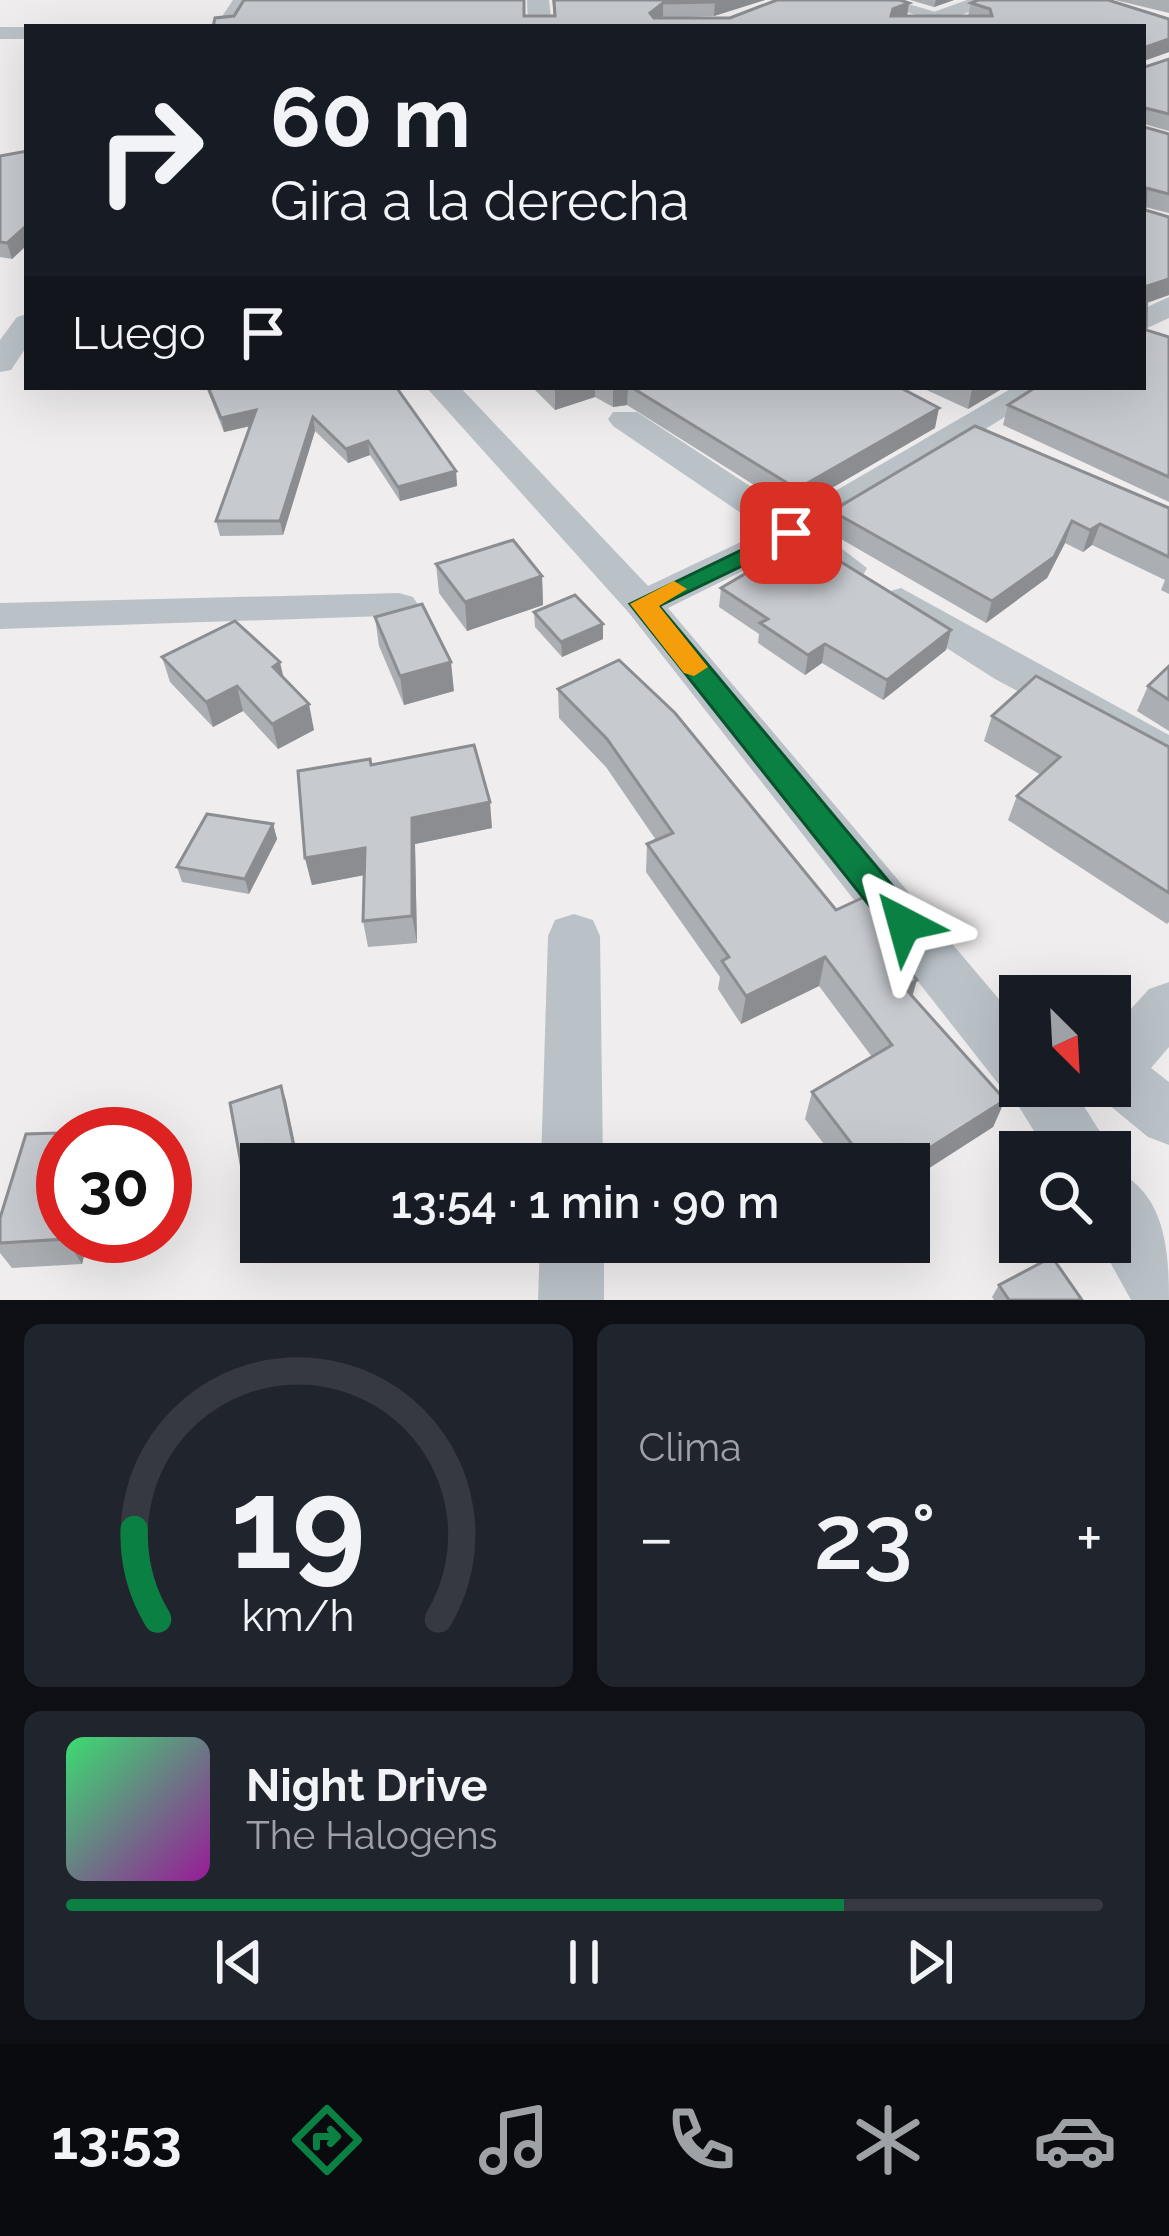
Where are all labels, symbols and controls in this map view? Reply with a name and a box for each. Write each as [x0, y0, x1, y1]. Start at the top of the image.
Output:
text: 60 m [270, 68, 471, 167]
icon: right [72, 72, 228, 228]
text: Gira a la derecha [270, 169, 689, 233]
icon: arrive [230, 300, 296, 366]
text: Luego [72, 307, 206, 360]
pin [740, 482, 842, 584]
icon: arrive [758, 500, 824, 566]
position arrow [841, 861, 967, 987]
north arrow [999, 975, 1131, 1107]
map controls [999, 975, 1131, 1263]
speed limit sign: 30 [36, 1107, 192, 1263]
button: search [999, 1131, 1131, 1263]
text: 13:54 · 1 min · 90 m [391, 1176, 779, 1229]
text: Clima [639, 1424, 741, 1470]
text: 19 [231, 1451, 366, 1597]
text: 23° [814, 1484, 936, 1590]
text: − [639, 1499, 674, 1576]
text: + [1076, 1499, 1103, 1576]
text: km/h [242, 1590, 355, 1640]
text: Night Drive [246, 1759, 487, 1812]
text: The Halogens [246, 1812, 498, 1858]
icon: previous [206, 1929, 272, 1995]
icon: pause [551, 1929, 617, 1995]
icon: next [897, 1929, 963, 1995]
icon: directions [285, 2098, 369, 2182]
icon: music [472, 2098, 556, 2182]
icon: phone [659, 2098, 743, 2182]
icon: climate [846, 2098, 930, 2182]
icon: car [1033, 2098, 1117, 2182]
text: 13:53 [52, 2108, 182, 2172]

